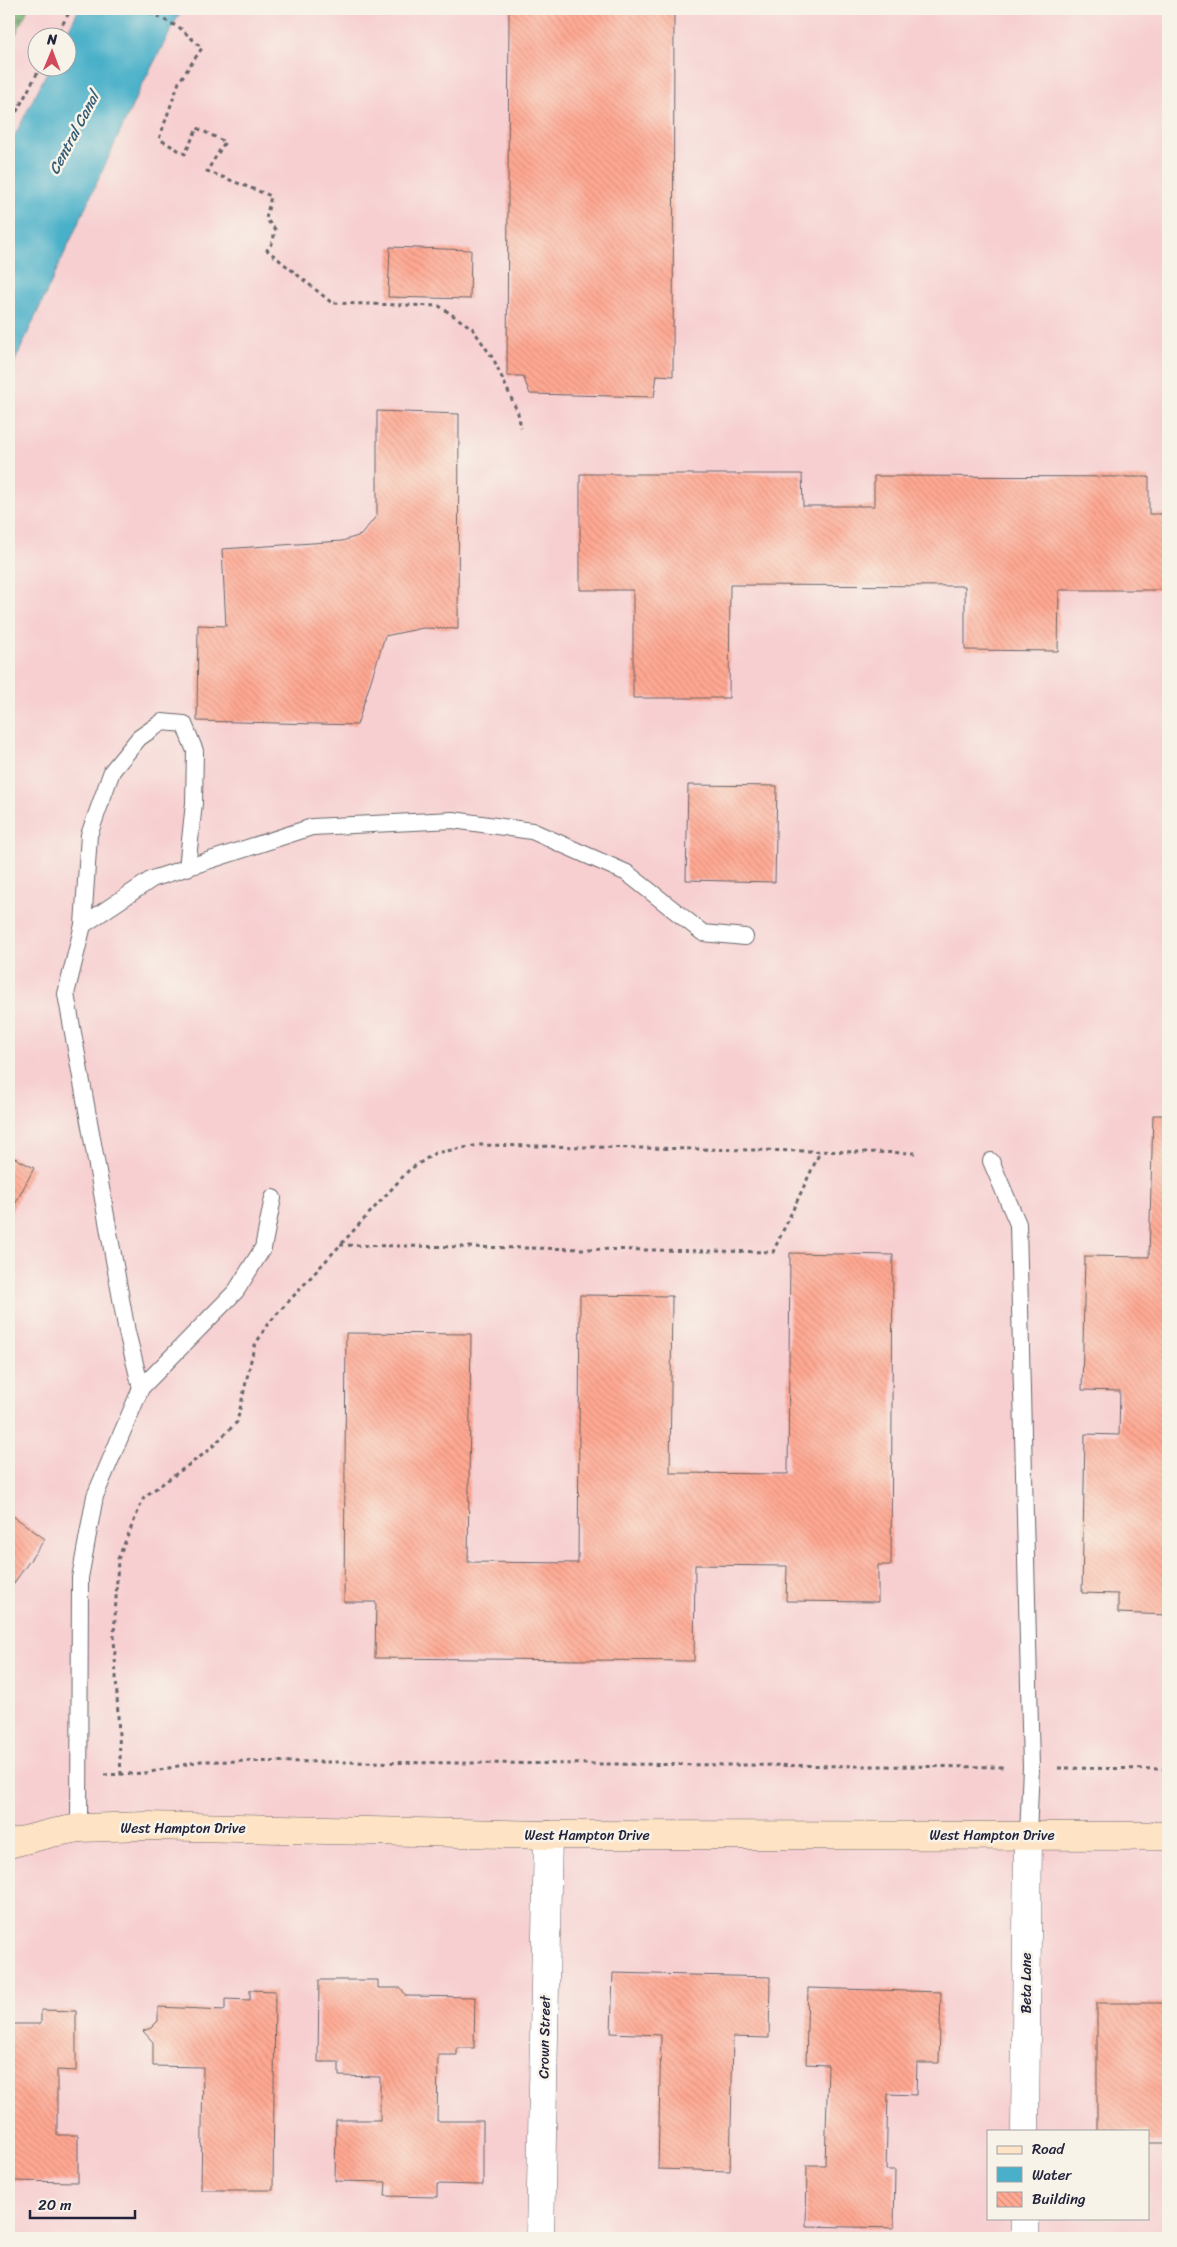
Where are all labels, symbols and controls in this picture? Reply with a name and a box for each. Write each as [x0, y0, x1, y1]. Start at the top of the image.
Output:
text: N [46, 27, 58, 52]
north arrow [28, 28, 78, 78]
water label: Central Canal [41, 84, 108, 179]
street label: West Hampton Drive [120, 1816, 246, 1841]
street label: West Hampton Drive [524, 1823, 650, 1848]
street label: West Hampton Drive [929, 1823, 1055, 1848]
street label: Beta Lane [1014, 1952, 1039, 2014]
street label: Crown Street [531, 1994, 558, 2079]
legend [987, 2130, 1150, 2220]
text: Road [1032, 2136, 1065, 2162]
text: Water [1032, 2162, 1072, 2188]
text: Building [1032, 2186, 1086, 2212]
scale bar [30, 2187, 135, 2219]
text: 20 m [38, 2192, 72, 2218]

